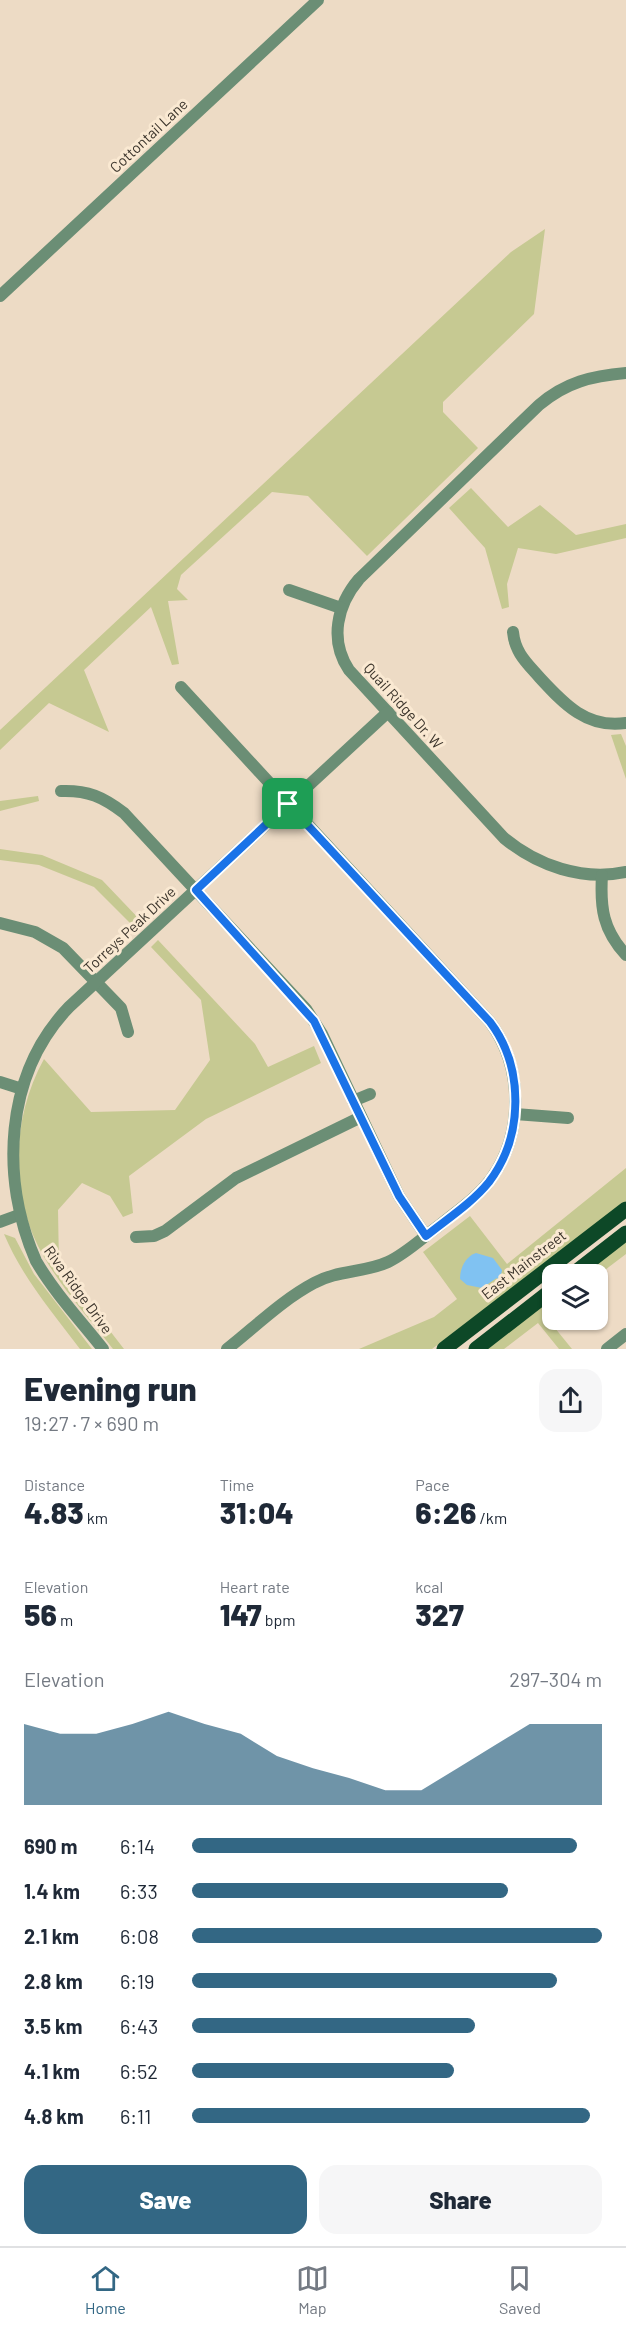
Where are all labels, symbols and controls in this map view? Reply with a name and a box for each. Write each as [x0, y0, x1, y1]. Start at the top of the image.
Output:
street label: Cottontail Lane [106, 95, 191, 176]
street label: Quail Ridge Dr. W [360, 659, 447, 752]
pin [262, 778, 313, 829]
icon: arrive [271, 787, 304, 820]
street label: Torreys Peak Drive [80, 882, 179, 976]
street label: East Mainstreet [478, 1226, 569, 1303]
street label: Riva Ridge Drive [41, 1242, 117, 1337]
map controls [542, 1264, 608, 1330]
button: layers [542, 1264, 608, 1330]
text: Evening run [24, 1368, 197, 1408]
button: share [539, 1369, 602, 1432]
text: 19:27 · 7 × 690 m [24, 1411, 159, 1435]
text: Distance [24, 1475, 85, 1494]
text: Time [220, 1475, 254, 1494]
text: Pace [415, 1475, 450, 1494]
text: 4.83 [24, 1494, 84, 1530]
text: 31:04 [220, 1494, 294, 1530]
text: 6:26 [415, 1494, 476, 1530]
text: km [84, 1508, 108, 1527]
text: /km [476, 1508, 507, 1527]
text: Elevation [24, 1577, 88, 1596]
text: Heart rate [220, 1577, 290, 1596]
text: kcal [415, 1577, 443, 1596]
text: 56 [24, 1596, 57, 1632]
text: 147 [220, 1596, 262, 1632]
text: 327 [415, 1596, 464, 1632]
text: m [57, 1610, 73, 1629]
text: bpm [262, 1610, 296, 1629]
text: Elevation [24, 1667, 105, 1691]
text: 297–304 m [509, 1667, 602, 1691]
text: 690 m [24, 1834, 77, 1858]
text: 6:14 [120, 1834, 155, 1858]
text: 1.4 km [24, 1879, 80, 1903]
text: 6:33 [120, 1879, 158, 1903]
text: 2.1 km [24, 1924, 79, 1948]
text: 6:08 [120, 1924, 159, 1948]
text: 2.8 km [24, 1969, 83, 1993]
text: 6:19 [120, 1969, 155, 1993]
text: 3.5 km [24, 2014, 82, 2038]
text: 6:43 [120, 2014, 158, 2038]
text: 4.1 km [24, 2059, 80, 2083]
text: 6:52 [120, 2059, 158, 2083]
text: 4.8 km [24, 2104, 84, 2128]
text: 6:11 [120, 2104, 151, 2128]
button: Save [24, 2165, 307, 2234]
button: Share [319, 2165, 602, 2234]
tab: Home [85, 2262, 126, 2317]
tab: Map [296, 2262, 329, 2317]
tab: Saved [499, 2262, 541, 2317]

